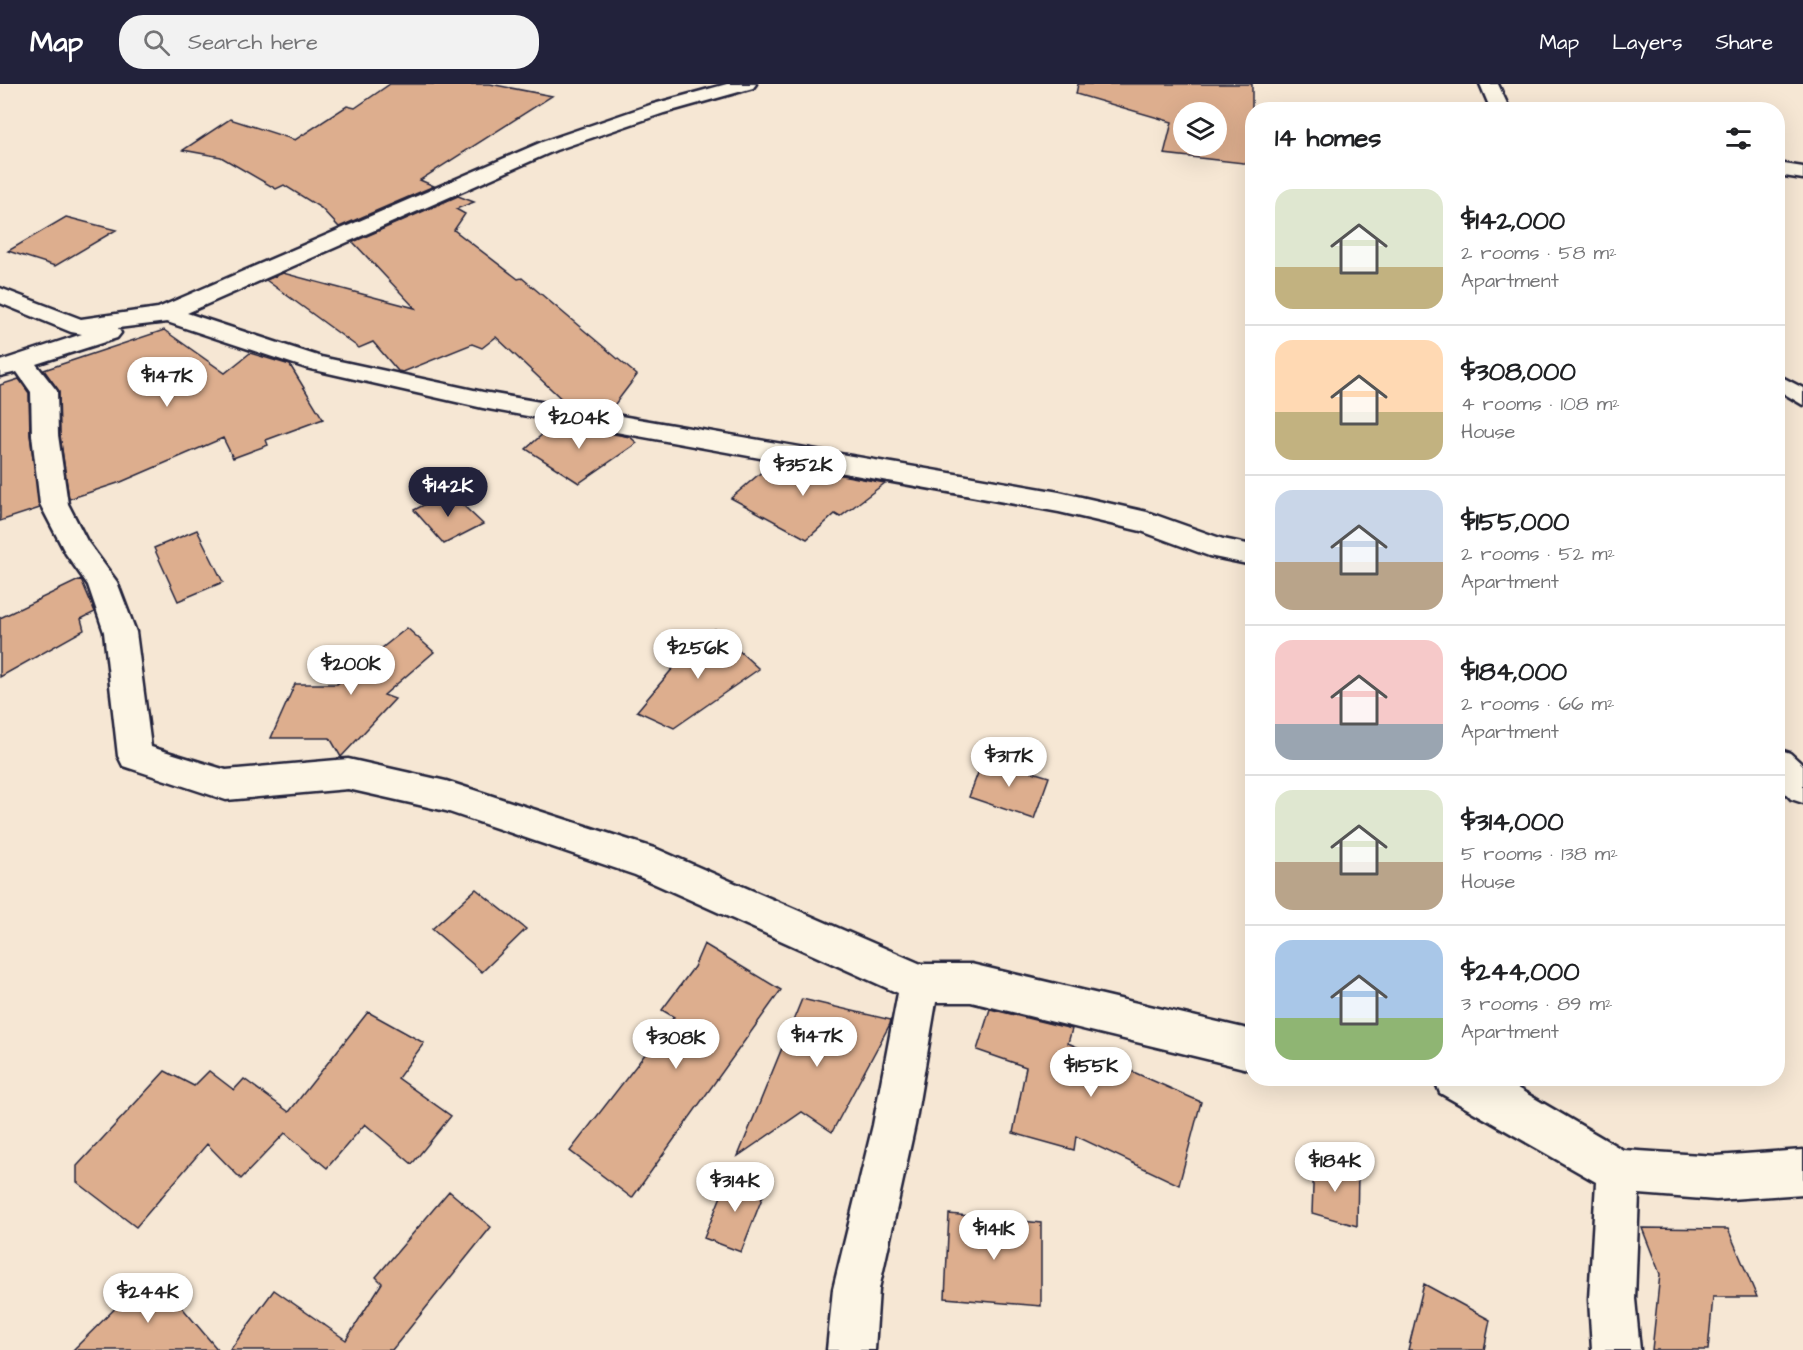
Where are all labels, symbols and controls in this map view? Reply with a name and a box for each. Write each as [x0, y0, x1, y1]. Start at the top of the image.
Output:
search box [119, 15, 539, 69]
text: Map [30, 23, 83, 62]
icon: search [140, 26, 173, 59]
text: Search here [188, 27, 318, 58]
text: Map [1539, 28, 1579, 57]
text: Layers [1612, 28, 1682, 57]
text: Share [1715, 28, 1773, 57]
map controls [1173, 102, 1227, 156]
button: layers [1173, 102, 1227, 156]
text: 14 homes [1275, 120, 1381, 156]
icon: filters [1722, 122, 1755, 155]
text: $142,000 [1461, 203, 1565, 239]
icon: home [1323, 213, 1395, 285]
text: 2 rooms · 58 m² [1461, 239, 1617, 267]
text: Apartment [1461, 267, 1559, 295]
text: $308,000 [1461, 354, 1576, 390]
pin: $147K [125, 357, 209, 408]
text: $147K [141, 362, 193, 390]
icon: home [1323, 364, 1395, 436]
text: 4 rooms · 108 m² [1461, 390, 1620, 418]
pin: $204K [537, 399, 621, 450]
text: $204K [549, 404, 609, 432]
text: House [1461, 418, 1515, 446]
pin: $352K [761, 446, 845, 497]
text: $352K [773, 451, 833, 479]
pin: $142K [406, 467, 490, 518]
text: $142K [423, 472, 473, 500]
text: $155,000 [1461, 504, 1569, 540]
icon: home [1323, 514, 1395, 586]
text: 2 rooms · 52 m² [1461, 540, 1615, 568]
text: Apartment [1461, 568, 1559, 596]
pin: $256K [656, 629, 740, 680]
text: $256K [667, 634, 729, 662]
pin: $200K [309, 645, 393, 696]
text: $200K [321, 650, 381, 678]
text: $184,000 [1461, 654, 1567, 690]
icon: home [1323, 664, 1395, 736]
text: 2 rooms · 66 m² [1461, 690, 1615, 718]
text: Apartment [1461, 718, 1559, 746]
pin: $317K [967, 737, 1051, 788]
text: $317K [985, 742, 1033, 770]
text: $314,000 [1461, 804, 1564, 840]
icon: home [1323, 814, 1395, 886]
text: 5 rooms · 138 m² [1461, 840, 1618, 868]
text: House [1461, 868, 1515, 896]
text: $244,000 [1461, 954, 1580, 990]
icon: home [1323, 964, 1395, 1036]
text: 3 rooms · 89 m² [1461, 990, 1613, 1018]
pin: $147K [775, 1017, 859, 1068]
text: Apartment [1461, 1018, 1559, 1046]
pin: $308K [634, 1019, 718, 1070]
text: $147K [791, 1022, 843, 1050]
text: $308K [646, 1024, 706, 1052]
pin: $155K [1049, 1047, 1133, 1098]
text: $155K [1064, 1052, 1118, 1080]
pin: $184K [1293, 1142, 1377, 1193]
text: $184K [1309, 1147, 1361, 1175]
pin: $314K [693, 1162, 777, 1213]
text: $314K [710, 1167, 760, 1195]
pin: $141K [952, 1210, 1036, 1261]
text: $141K [973, 1215, 1015, 1243]
pin: $244K [106, 1273, 190, 1324]
text: $244K [117, 1278, 179, 1306]

